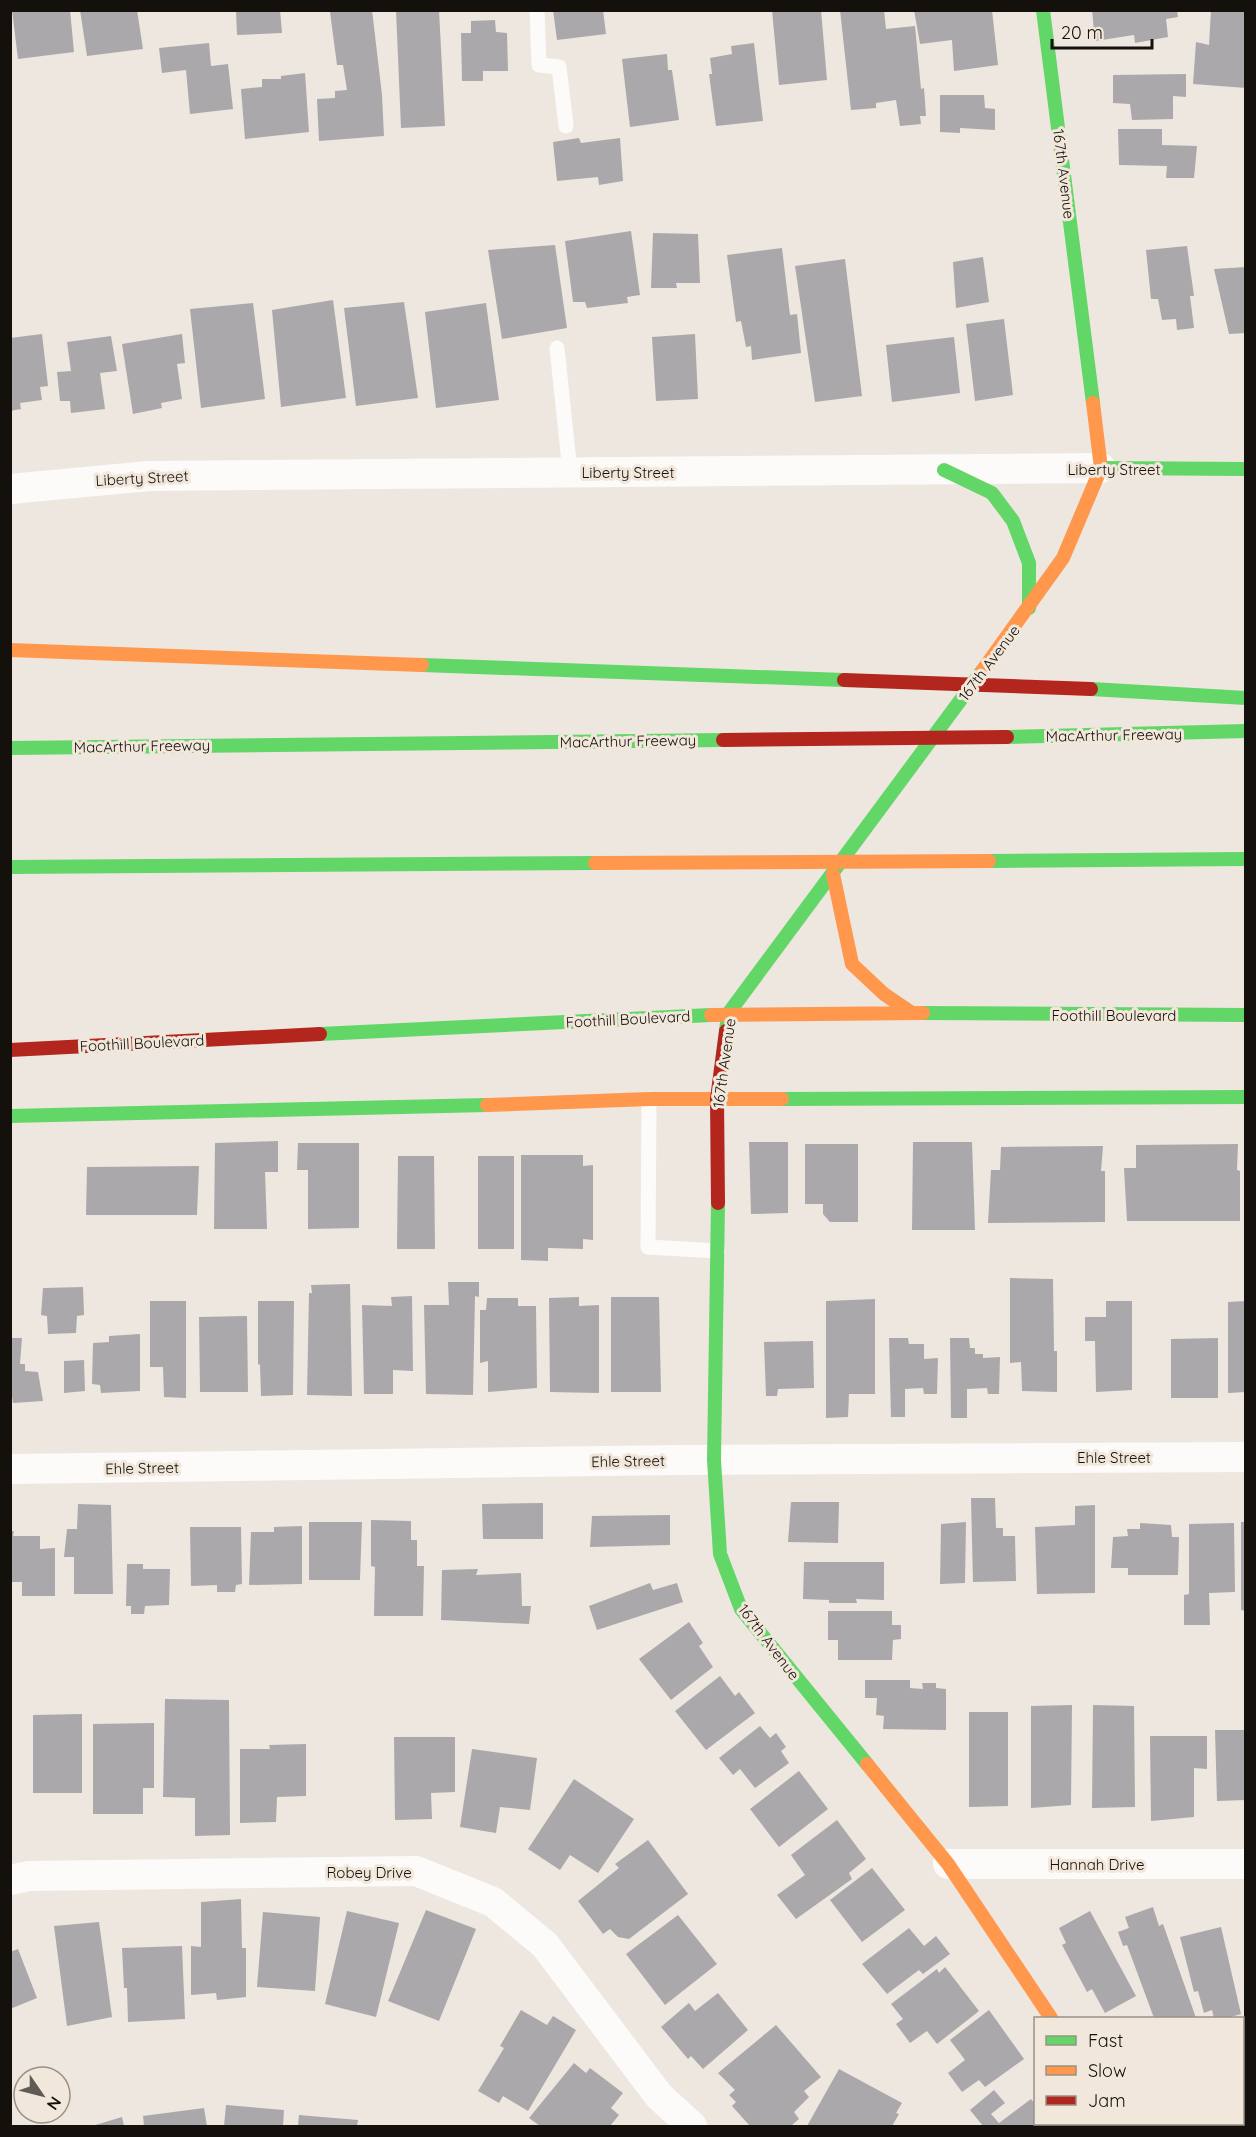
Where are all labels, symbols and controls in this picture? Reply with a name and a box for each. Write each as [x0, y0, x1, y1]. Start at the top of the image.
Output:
scale bar [1052, 12, 1152, 50]
text: 20 m [1061, 21, 1103, 44]
street label: 167th Avenue [1049, 128, 1079, 220]
street label: Liberty Street [1067, 460, 1161, 479]
street label: Liberty Street [581, 463, 675, 482]
street label: Liberty Street [95, 466, 189, 490]
street label: 167th Avenue [954, 621, 1024, 705]
street label: MacArthur Freeway [1046, 724, 1182, 746]
street label: MacArthur Freeway [560, 730, 696, 752]
street label: MacArthur Freeway [74, 735, 210, 757]
street label: Foothill Boulevard [565, 1006, 691, 1032]
street label: Foothill Boulevard [1052, 1006, 1176, 1025]
street label: 167th Avenue [708, 1017, 740, 1109]
street label: Foothill Boulevard [79, 1030, 205, 1056]
street label: Ehle Street [1077, 1448, 1151, 1467]
street label: Ehle Street [591, 1451, 665, 1471]
street label: Ehle Street [105, 1458, 179, 1478]
street label: 167th Avenue [734, 1600, 804, 1684]
street label: Hannah Drive [1049, 1855, 1145, 1874]
street label: Robey Drive [326, 1863, 412, 1882]
legend [1034, 2017, 1244, 2125]
text: Fast [1088, 2029, 1123, 2052]
text: Slow [1088, 2059, 1126, 2082]
north arrow [12, 2065, 72, 2125]
text: Jam [1088, 2089, 1126, 2112]
text: N [43, 2093, 66, 2114]

